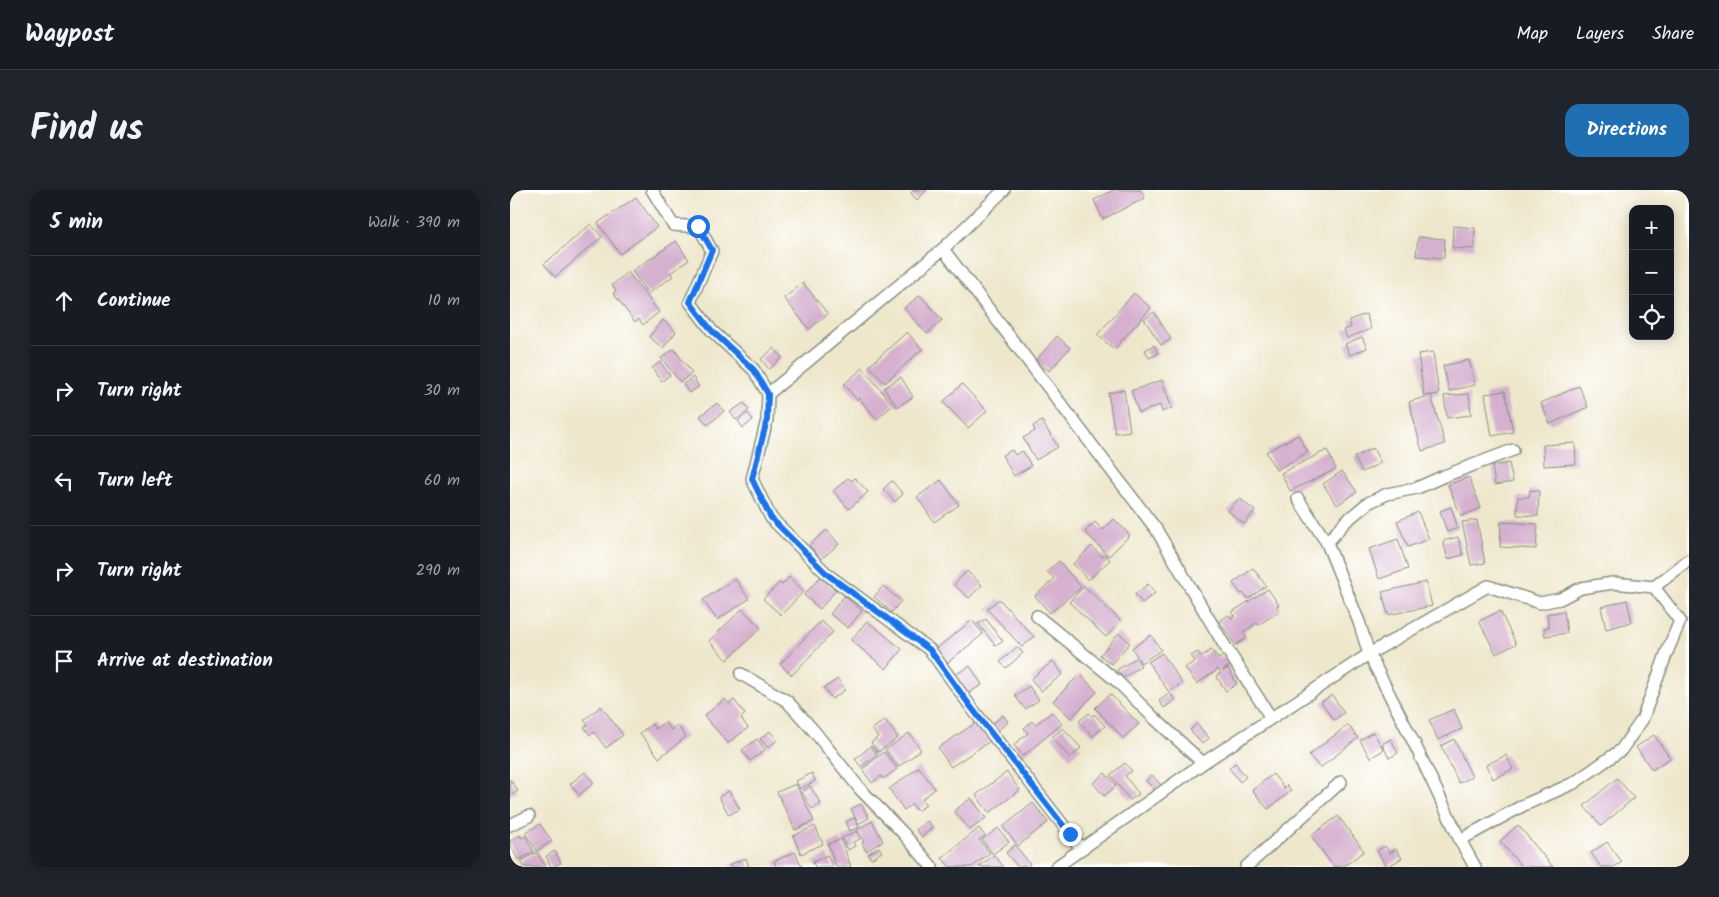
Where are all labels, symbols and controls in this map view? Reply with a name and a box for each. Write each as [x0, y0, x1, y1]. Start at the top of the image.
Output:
text: Waypost [25, 15, 114, 54]
text: Map [1517, 20, 1548, 49]
text: Layers [1576, 20, 1624, 49]
text: Share [1652, 20, 1694, 49]
text: Find us [30, 102, 143, 158]
button: Directions [1565, 104, 1689, 157]
map controls [1629, 205, 1674, 340]
button: + [1629, 205, 1674, 250]
text: 5 min [50, 206, 103, 239]
text: Walk · 390 m [368, 210, 460, 235]
route start [687, 215, 710, 238]
button: − [1629, 250, 1674, 295]
text: Continue [97, 286, 170, 316]
icon: ahead [50, 287, 78, 315]
text: 10 m [428, 288, 460, 313]
button: locate [1629, 295, 1674, 340]
text: Turn right [97, 376, 182, 406]
icon: right [50, 377, 78, 405]
text: 30 m [424, 378, 460, 403]
text: Turn left [97, 466, 172, 496]
icon: left [50, 467, 78, 495]
text: 60 m [424, 468, 460, 493]
text: Turn right [97, 556, 182, 586]
icon: right [50, 557, 78, 585]
text: 290 m [416, 558, 460, 583]
text: Arrive at destination [97, 646, 273, 676]
icon: arrive [50, 647, 78, 675]
route end [1059, 823, 1082, 846]

